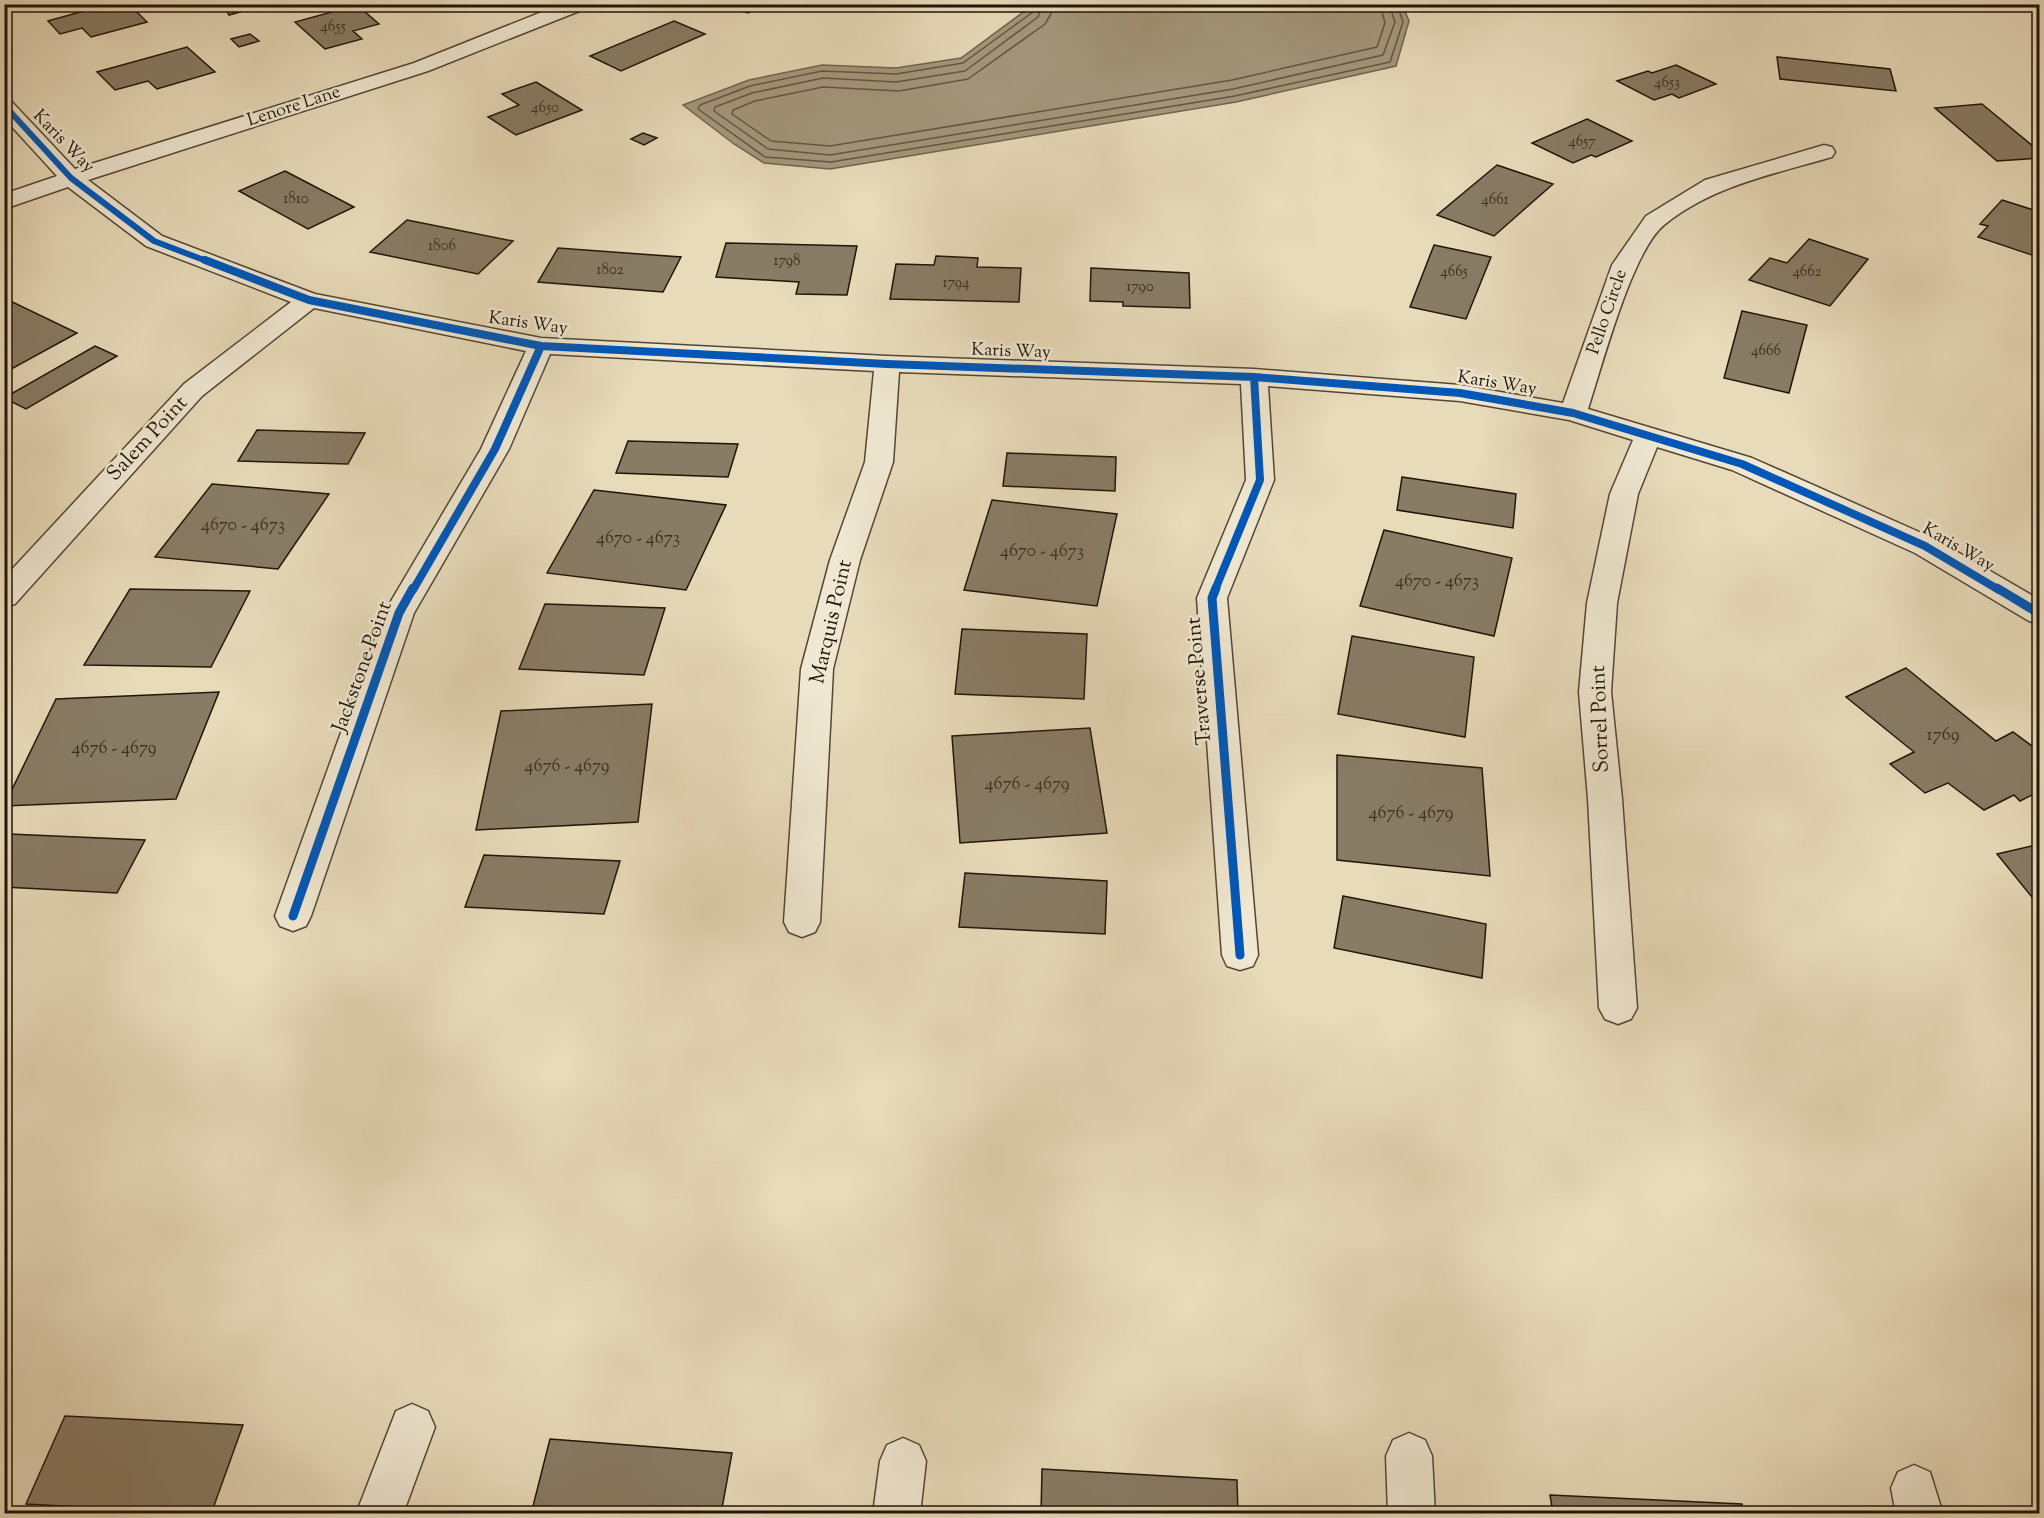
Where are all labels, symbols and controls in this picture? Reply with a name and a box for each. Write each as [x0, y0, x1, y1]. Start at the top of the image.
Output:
house number: 4655 [320, 17, 346, 38]
house number: 4653 [1654, 73, 1680, 94]
street label: Lenore Lane [244, 80, 344, 134]
house number: 4650 [531, 98, 559, 119]
street label: Karis Way [26, 104, 100, 180]
house number: 4657 [1568, 132, 1596, 153]
house number: 1810 [283, 189, 309, 210]
house number: 4661 [1481, 190, 1509, 211]
house number: 1806 [428, 236, 456, 257]
house number: 1798 [773, 251, 801, 272]
house number: 1802 [596, 260, 624, 281]
house number: 4665 [1440, 262, 1468, 283]
house number: 4662 [1792, 262, 1822, 283]
street label: Pello Circle [1581, 266, 1635, 358]
house number: 1794 [942, 273, 970, 294]
house number: 1790 [1126, 277, 1154, 298]
street label: Karis Way [487, 306, 569, 342]
street label: Karis Way [971, 338, 1051, 366]
house number: 4666 [1751, 341, 1781, 362]
street label: Karis Way [1456, 365, 1538, 403]
street label: Salem Point [100, 390, 196, 488]
house number: 4670 - 4673 [201, 513, 285, 539]
street label: Karis Way [1917, 517, 1999, 579]
house number: 4670 - 4673 [596, 526, 680, 552]
house number: 4670 - 4673 [1000, 539, 1084, 565]
street label: Marquis Point [803, 557, 861, 687]
house number: 4670 - 4673 [1395, 569, 1479, 595]
street label: Jackstone Point [325, 597, 401, 738]
street label: Traverse Point [1179, 616, 1221, 746]
street label: Sorrel Point [1584, 665, 1618, 773]
house number: 1769 [1927, 723, 1960, 749]
house number: 4676 - 4679 [72, 736, 157, 762]
house number: 4676 - 4679 [525, 754, 610, 780]
house number: 4676 - 4679 [985, 772, 1070, 798]
house number: 4676 - 4679 [1369, 801, 1454, 827]

